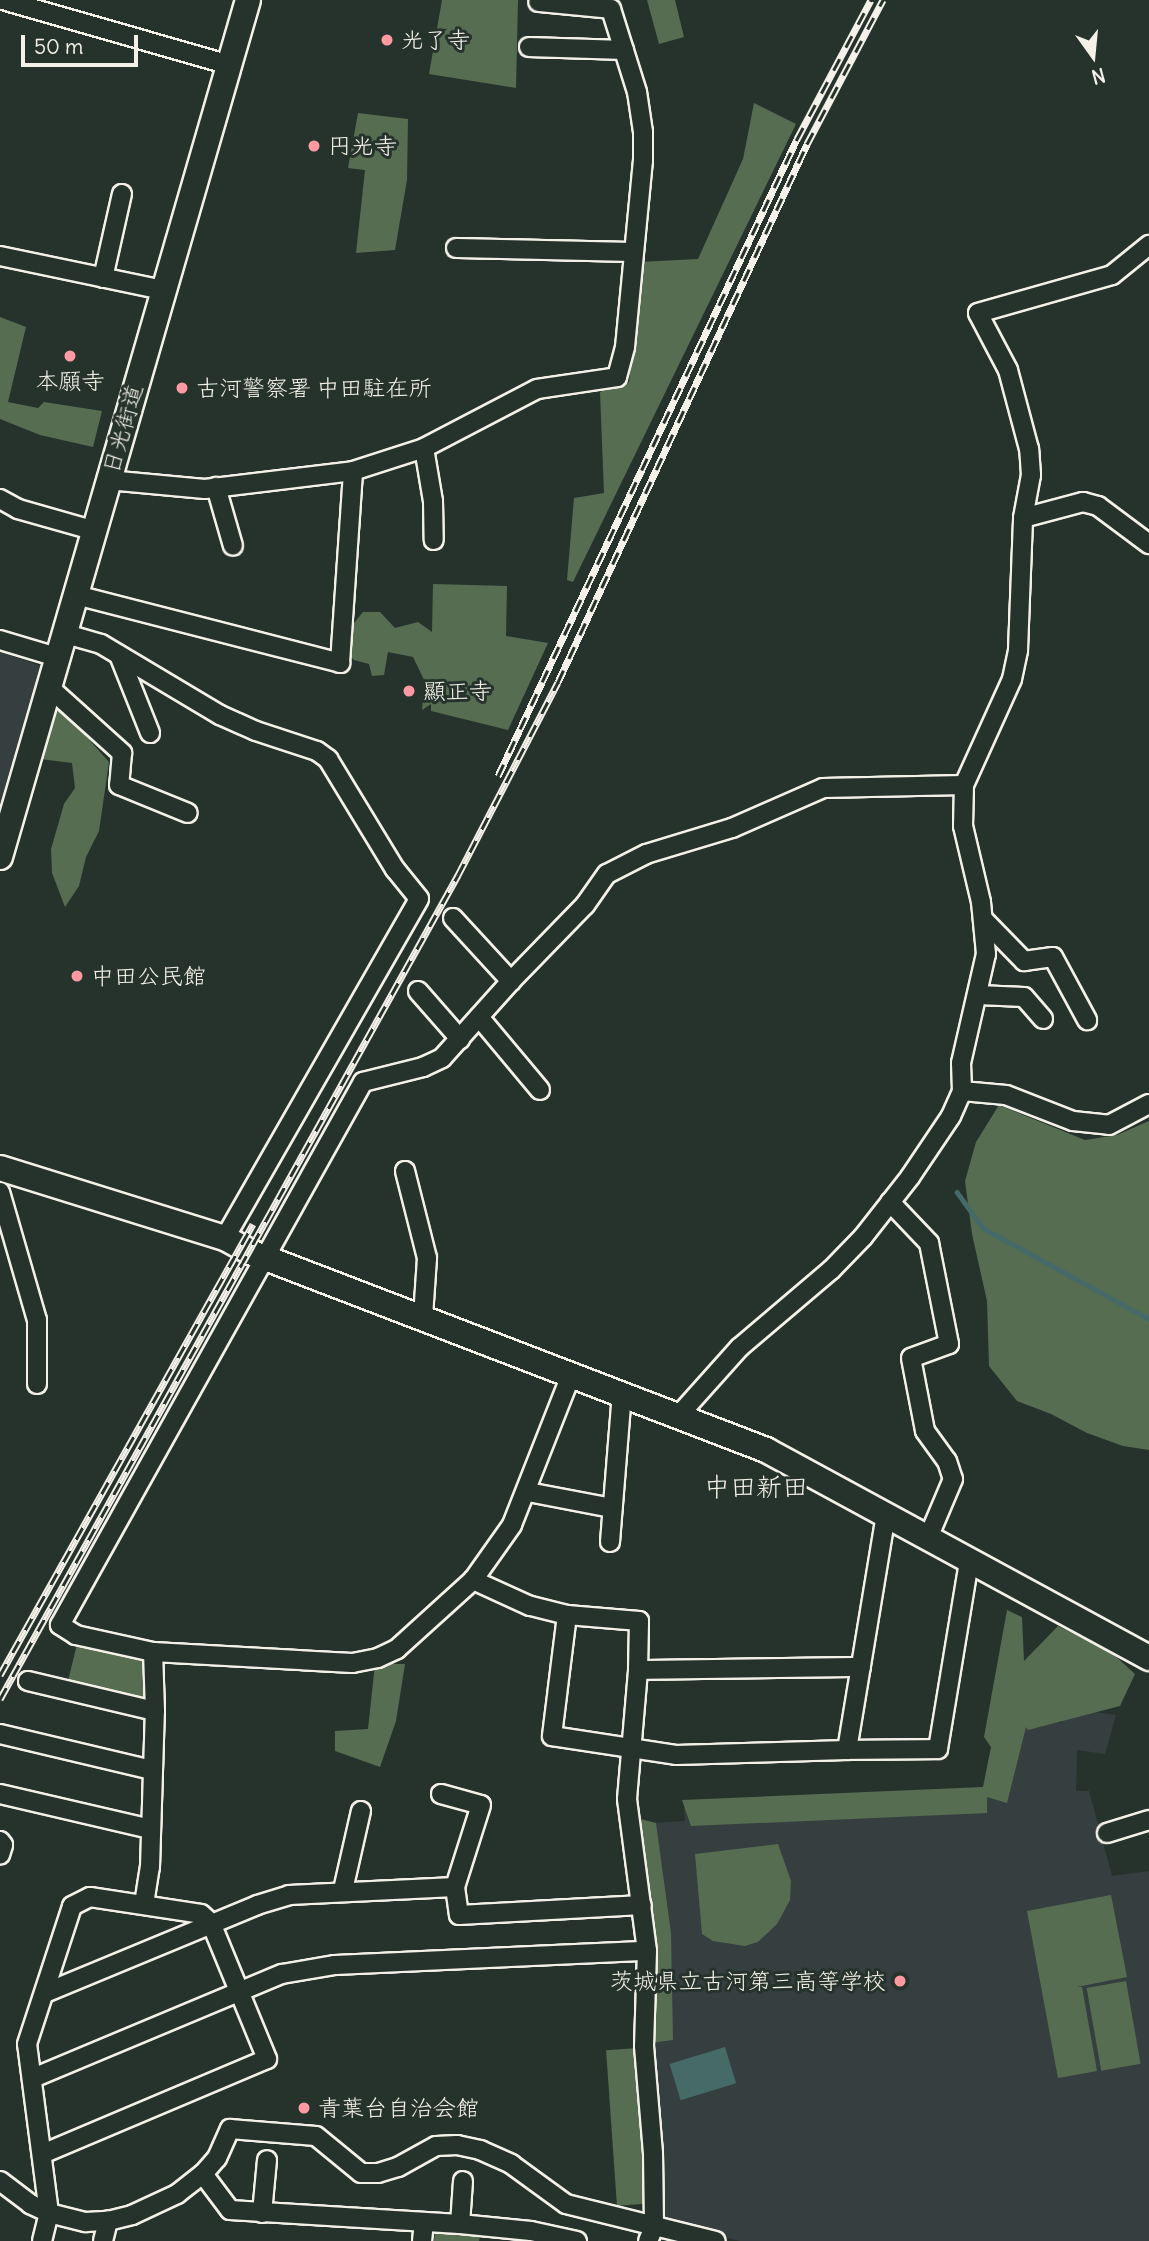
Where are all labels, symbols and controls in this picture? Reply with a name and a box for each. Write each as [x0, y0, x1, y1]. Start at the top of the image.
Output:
scale bar [24, 21, 142, 65]
north arrow [1058, 21, 1128, 91]
place label: 光了寺 [401, 26, 470, 54]
marker: 光了寺 [379, 32, 395, 48]
text: 50 m [34, 33, 83, 60]
text: N [1089, 63, 1108, 90]
place label: 円光寺 [328, 132, 397, 160]
marker: 円光寺 [306, 138, 322, 154]
marker: 本願寺 [62, 348, 78, 364]
place label: 本願寺 [36, 367, 104, 395]
place label: 古河警察署 中田駐在所 [196, 374, 431, 402]
marker: 古河警察署 中田駐在所 [174, 380, 190, 396]
street label: 日光街道 [97, 381, 149, 477]
place label: 顯正寺 [423, 677, 492, 705]
marker: 顯正寺 [401, 683, 417, 699]
place label: 中田公民館 [91, 962, 206, 990]
marker: 中田公民館 [69, 968, 85, 984]
district label: 中田新田 [704, 1471, 808, 1503]
place label: 茨城県立古河第三高等学校 [610, 1967, 886, 1995]
marker: 茨城県立古河第三高等学校 [892, 1973, 908, 1989]
place label: 青葉台自治会館 [318, 2094, 479, 2122]
marker: 青葉台自治会館 [296, 2100, 312, 2116]

